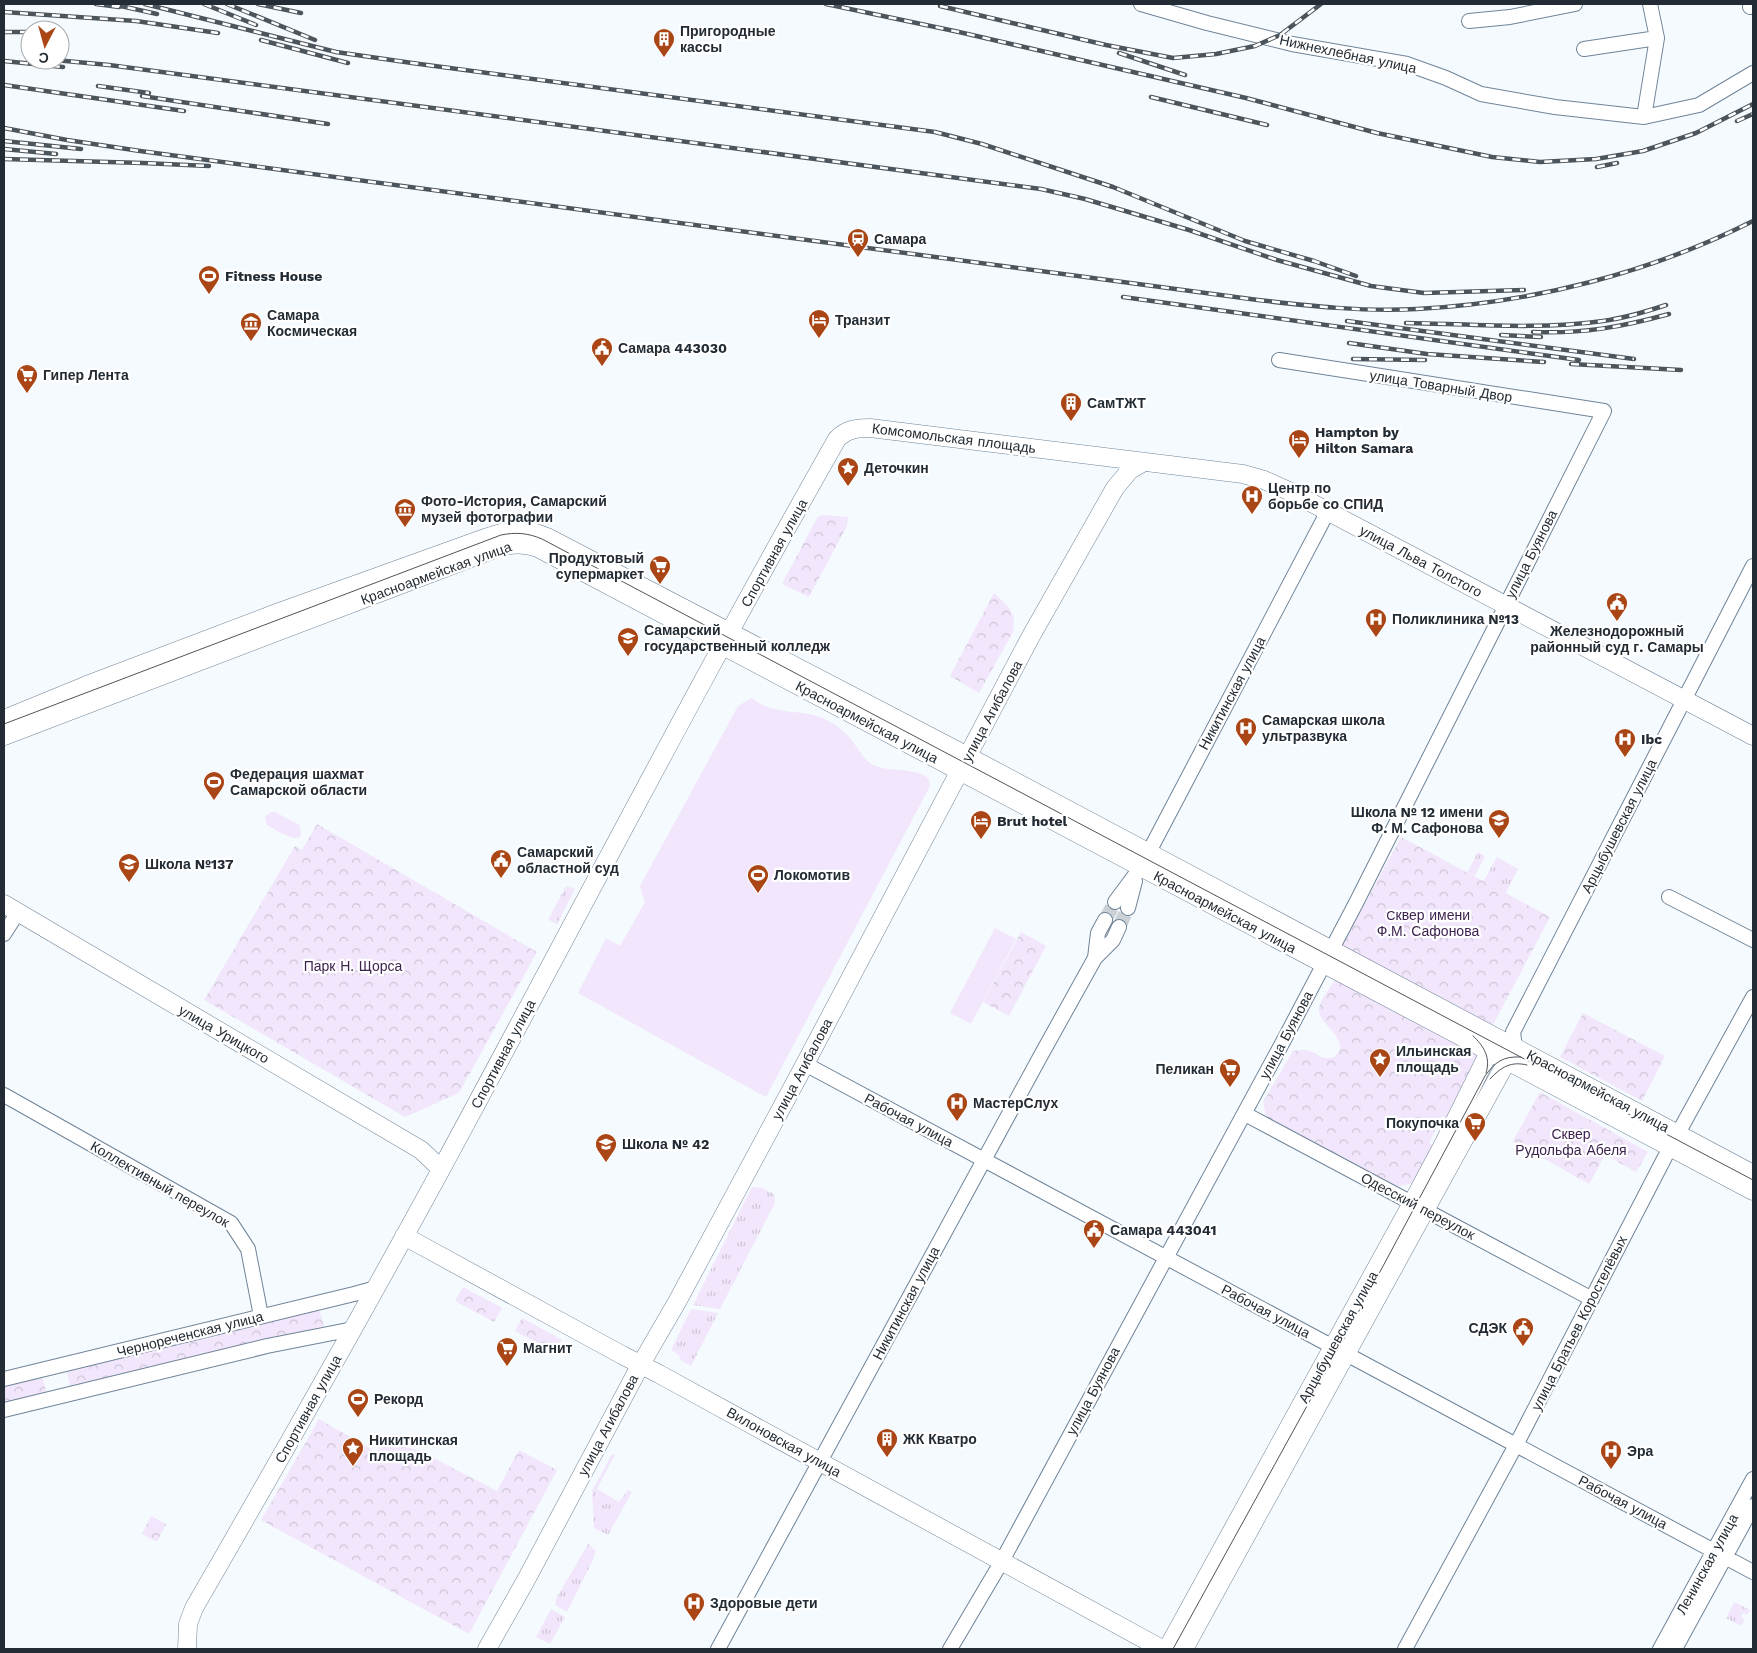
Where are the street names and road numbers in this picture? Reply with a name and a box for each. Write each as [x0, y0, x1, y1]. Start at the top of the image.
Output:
street label: Нижнехлебная улица [1278, 32, 1418, 76]
street label: улица Товарный Двор [1369, 367, 1514, 405]
street label: Комсомольская площадь [871, 420, 1037, 456]
street label: Спортивная улица [738, 496, 810, 610]
street label: улица Буянова [1502, 507, 1560, 601]
street label: улица Льва Толстого [1357, 522, 1485, 600]
street label: Красноармейская улица [359, 538, 514, 608]
street label: Никитинская улица [1195, 633, 1269, 752]
street label: улица Агибалова [959, 658, 1025, 764]
street label: Красноармейская улица [793, 678, 941, 767]
street label: Арцыбушевская улица [1578, 756, 1660, 896]
street label: Красноармейская улица [1151, 868, 1299, 957]
street label: улица Буянова [1256, 988, 1316, 1082]
street label: Спортивная улица [468, 997, 539, 1111]
street label: улица Урицкого [176, 1002, 272, 1066]
street label: улица Агибалова [769, 1016, 835, 1122]
street label: Красноармейская улица [1524, 1047, 1672, 1136]
street label: Рабочая улица [862, 1090, 956, 1150]
street label: Коллективный переулок [88, 1138, 233, 1231]
street label: Одесский переулок [1358, 1169, 1478, 1243]
street label: улица Братьев Коростелёвых [1528, 1233, 1630, 1413]
street label: Никитинская улица [869, 1243, 943, 1362]
street label: Арцыбушевская улица [1295, 1268, 1381, 1406]
street label: Рабочая улица [1219, 1281, 1313, 1341]
street label: Чернореченская улица [115, 1308, 265, 1360]
street label: улица Буянова [1063, 1344, 1123, 1438]
street label: Спортивная улица [272, 1352, 344, 1466]
street label: улица Агибалова [575, 1372, 641, 1478]
street label: Вилоновская улица [724, 1404, 844, 1480]
street label: Рабочая улица [1576, 1472, 1670, 1532]
street label: Ленинская улица [1673, 1511, 1741, 1617]

